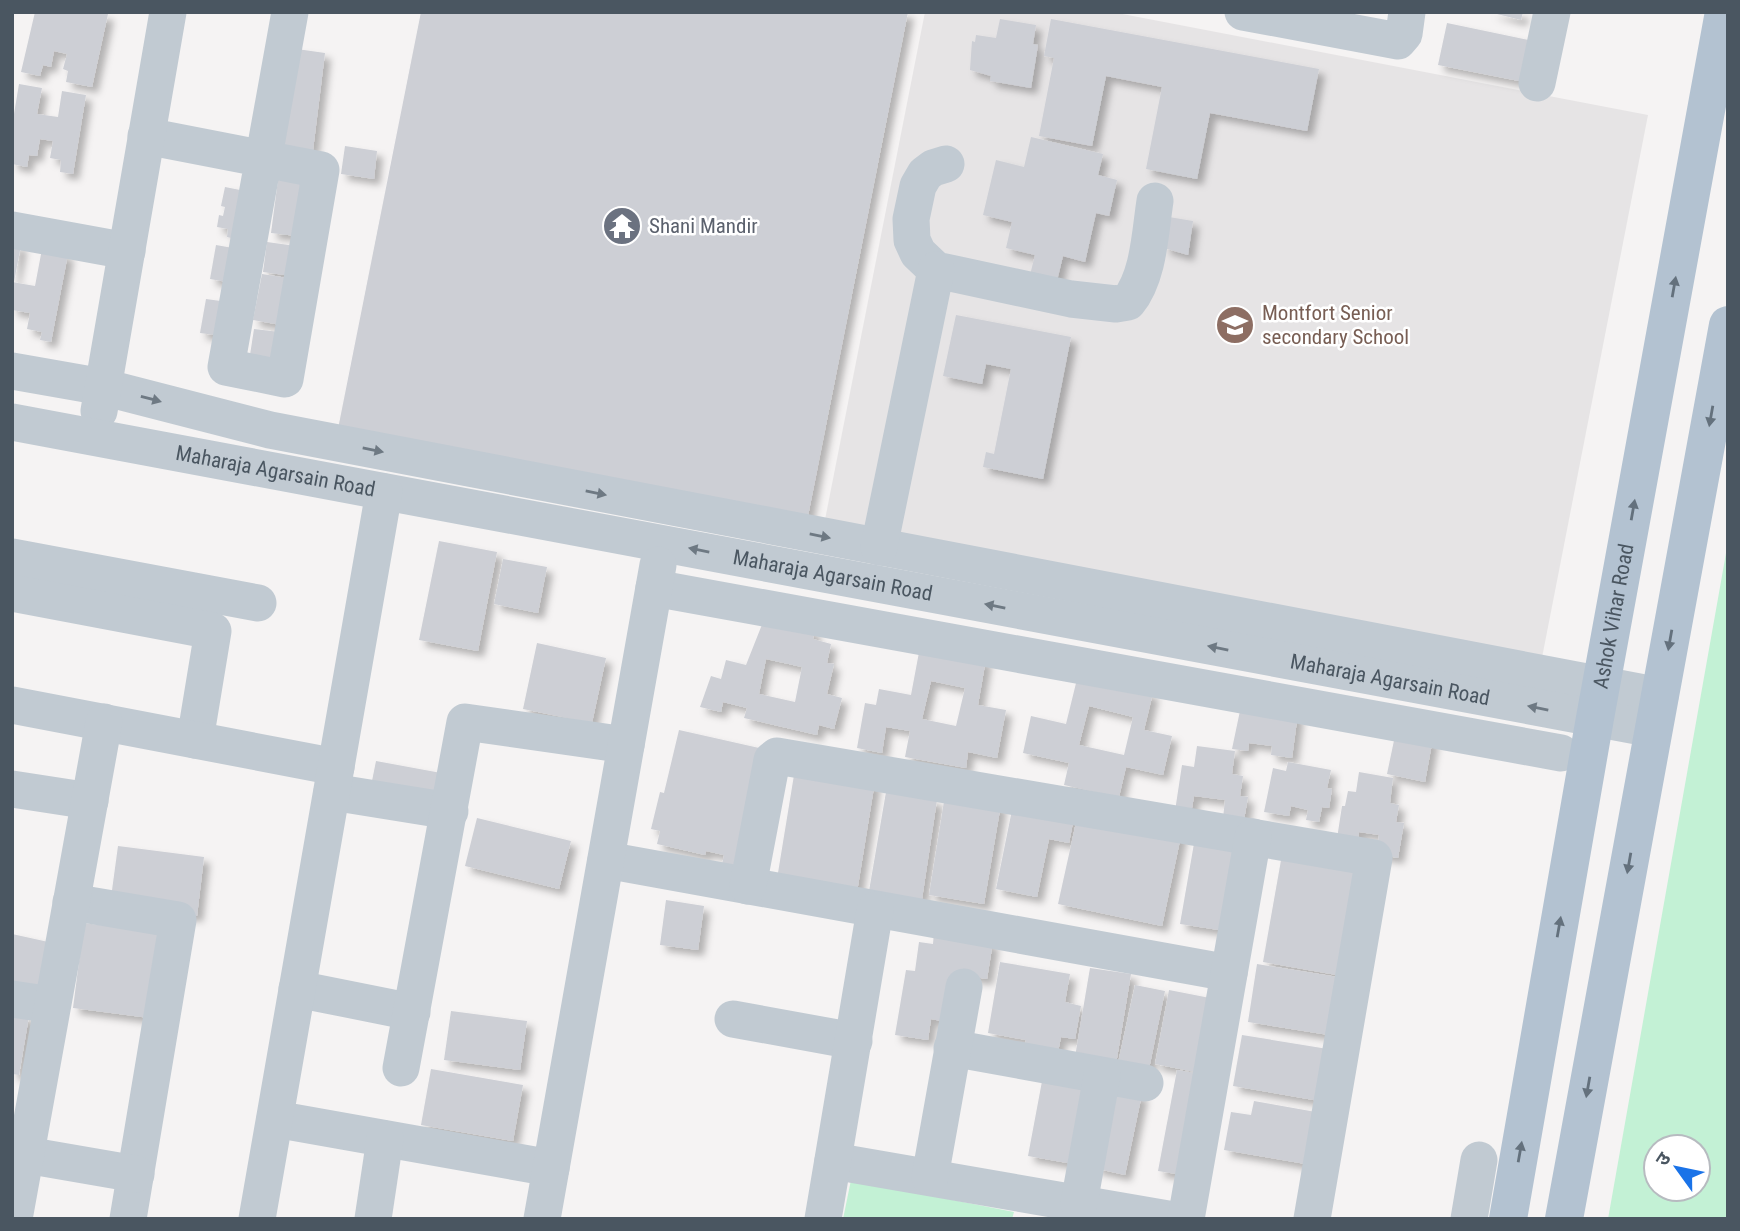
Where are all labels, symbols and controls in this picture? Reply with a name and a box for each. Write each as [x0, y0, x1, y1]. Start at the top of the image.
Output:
temple icon: Shani Mandir [601, 205, 643, 247]
place label: Shani Mandir [649, 214, 758, 238]
one-way arrow [1669, 276, 1680, 298]
place label: Montfort Senior secondary School [1262, 301, 1409, 349]
school or university icon: Montfort Senior secondary School [1214, 304, 1256, 346]
one-way arrow [140, 394, 162, 405]
one-way arrow [1705, 405, 1716, 427]
street label: Maharaja Agarsain Road [174, 441, 377, 502]
one-way arrow [362, 445, 384, 456]
one-way arrow [585, 488, 607, 499]
one-way arrow [1628, 499, 1639, 521]
one-way arrow [809, 531, 831, 542]
street label: Ashok Vihar Road [1589, 542, 1639, 691]
one-way arrow [688, 545, 710, 556]
street label: Maharaja Agarsain Road [731, 545, 934, 606]
one-way arrow [984, 600, 1006, 611]
one-way arrow [1664, 629, 1675, 651]
one-way arrow [1207, 642, 1229, 653]
street label: Maharaja Agarsain Road [1288, 649, 1492, 710]
one-way arrow [1527, 702, 1549, 713]
one-way arrow [1623, 853, 1634, 875]
one-way arrow [1554, 916, 1565, 938]
one-way arrow [1582, 1076, 1593, 1098]
north arrow [1642, 1133, 1712, 1203]
one-way arrow [1515, 1140, 1526, 1162]
text: उ [1650, 1147, 1676, 1170]

